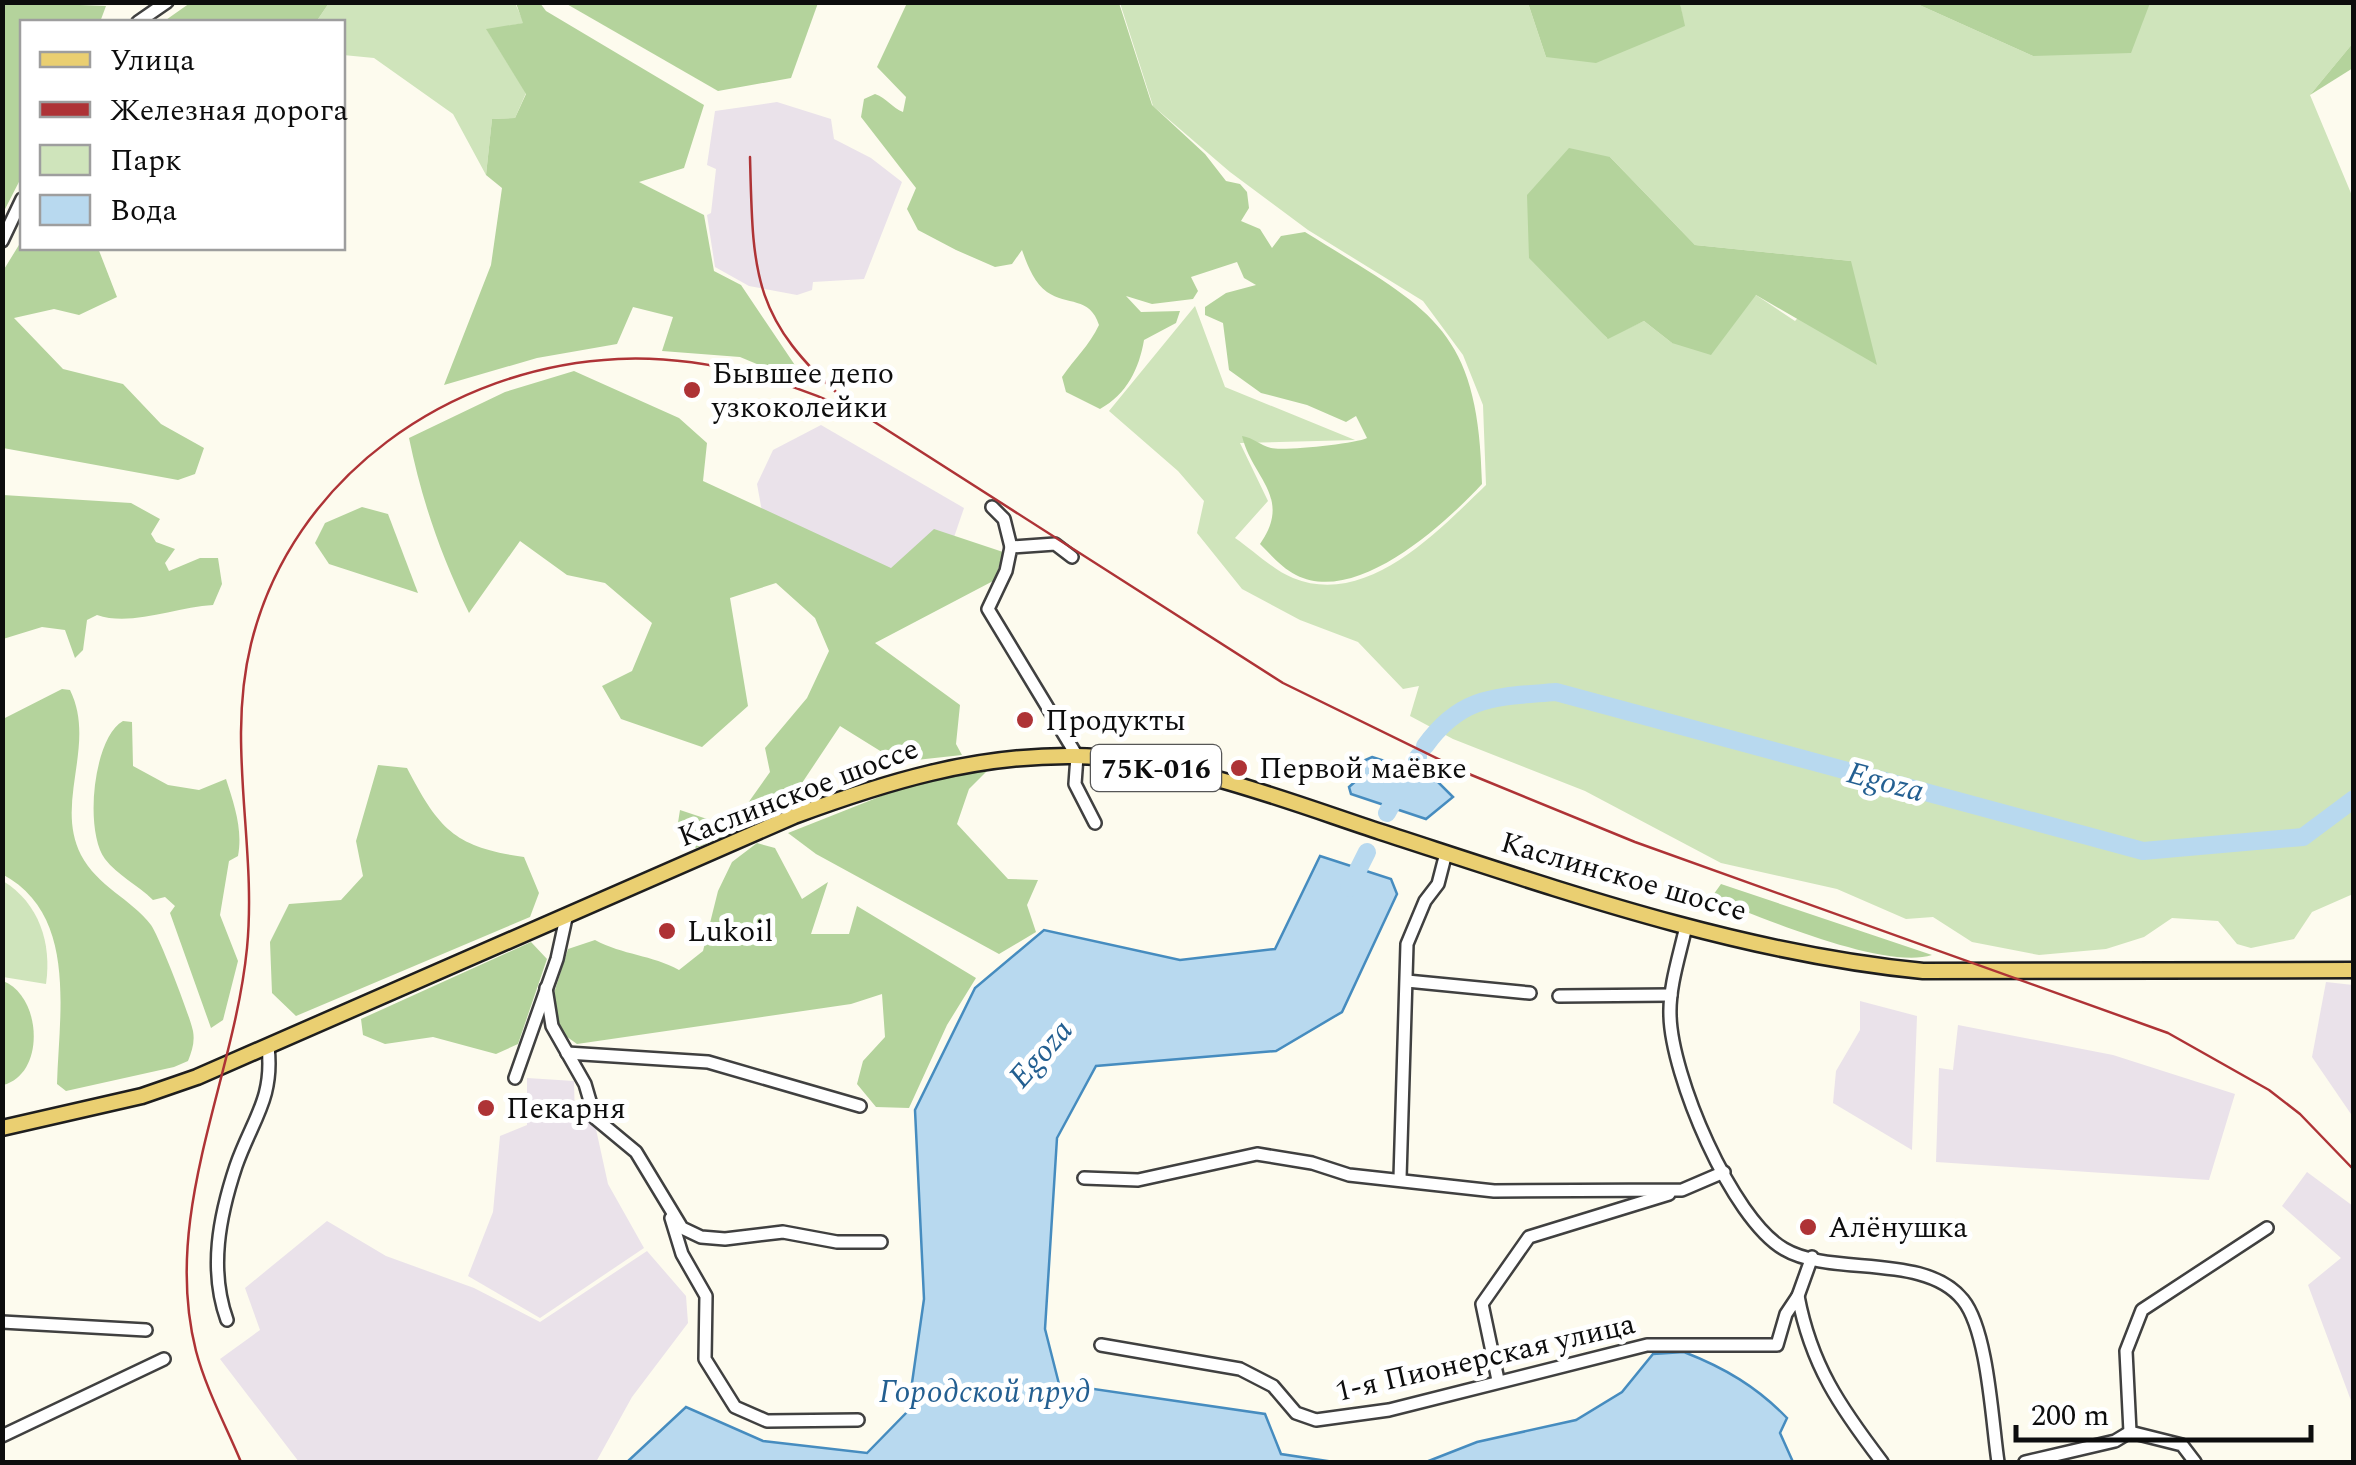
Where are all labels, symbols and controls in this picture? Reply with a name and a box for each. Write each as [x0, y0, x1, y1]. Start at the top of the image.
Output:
legend [20, 20, 345, 250]
text: Улица [110, 38, 195, 84]
text: Железная дорога [110, 88, 348, 134]
text: Парк [110, 138, 182, 184]
text: Вода [110, 188, 177, 234]
place label: Бывшее депо узкоколейки [711, 351, 894, 431]
marker: Бывшее депо узкоколейки [681, 379, 703, 401]
place label: Продукты [1045, 698, 1186, 744]
marker: Продукты [1014, 709, 1036, 731]
street label: Каслинское шоссе [671, 726, 925, 860]
road number: 75К-016 [1091, 745, 1221, 791]
place label: Первой маёвке [1259, 746, 1467, 792]
water label: Egoza [1841, 749, 1930, 816]
marker: Первой маёвке [1228, 757, 1250, 779]
street label: Каслинское шоссе [1495, 820, 1752, 934]
place label: Lukoil [687, 909, 773, 955]
marker: Lukoil [656, 920, 678, 942]
water label: Egoza [997, 1008, 1085, 1100]
place label: Пекарня [506, 1086, 626, 1132]
marker: Пекарня [475, 1097, 497, 1119]
place label: Алёнушка [1828, 1205, 1968, 1251]
marker: Алёнушка [1797, 1216, 1819, 1238]
street label: 1-я Пионерская улица [1331, 1301, 1640, 1415]
water label: Городской пруд [879, 1368, 1091, 1417]
scale bar [2016, 1380, 2311, 1442]
text: 200 m [2031, 1393, 2109, 1439]

